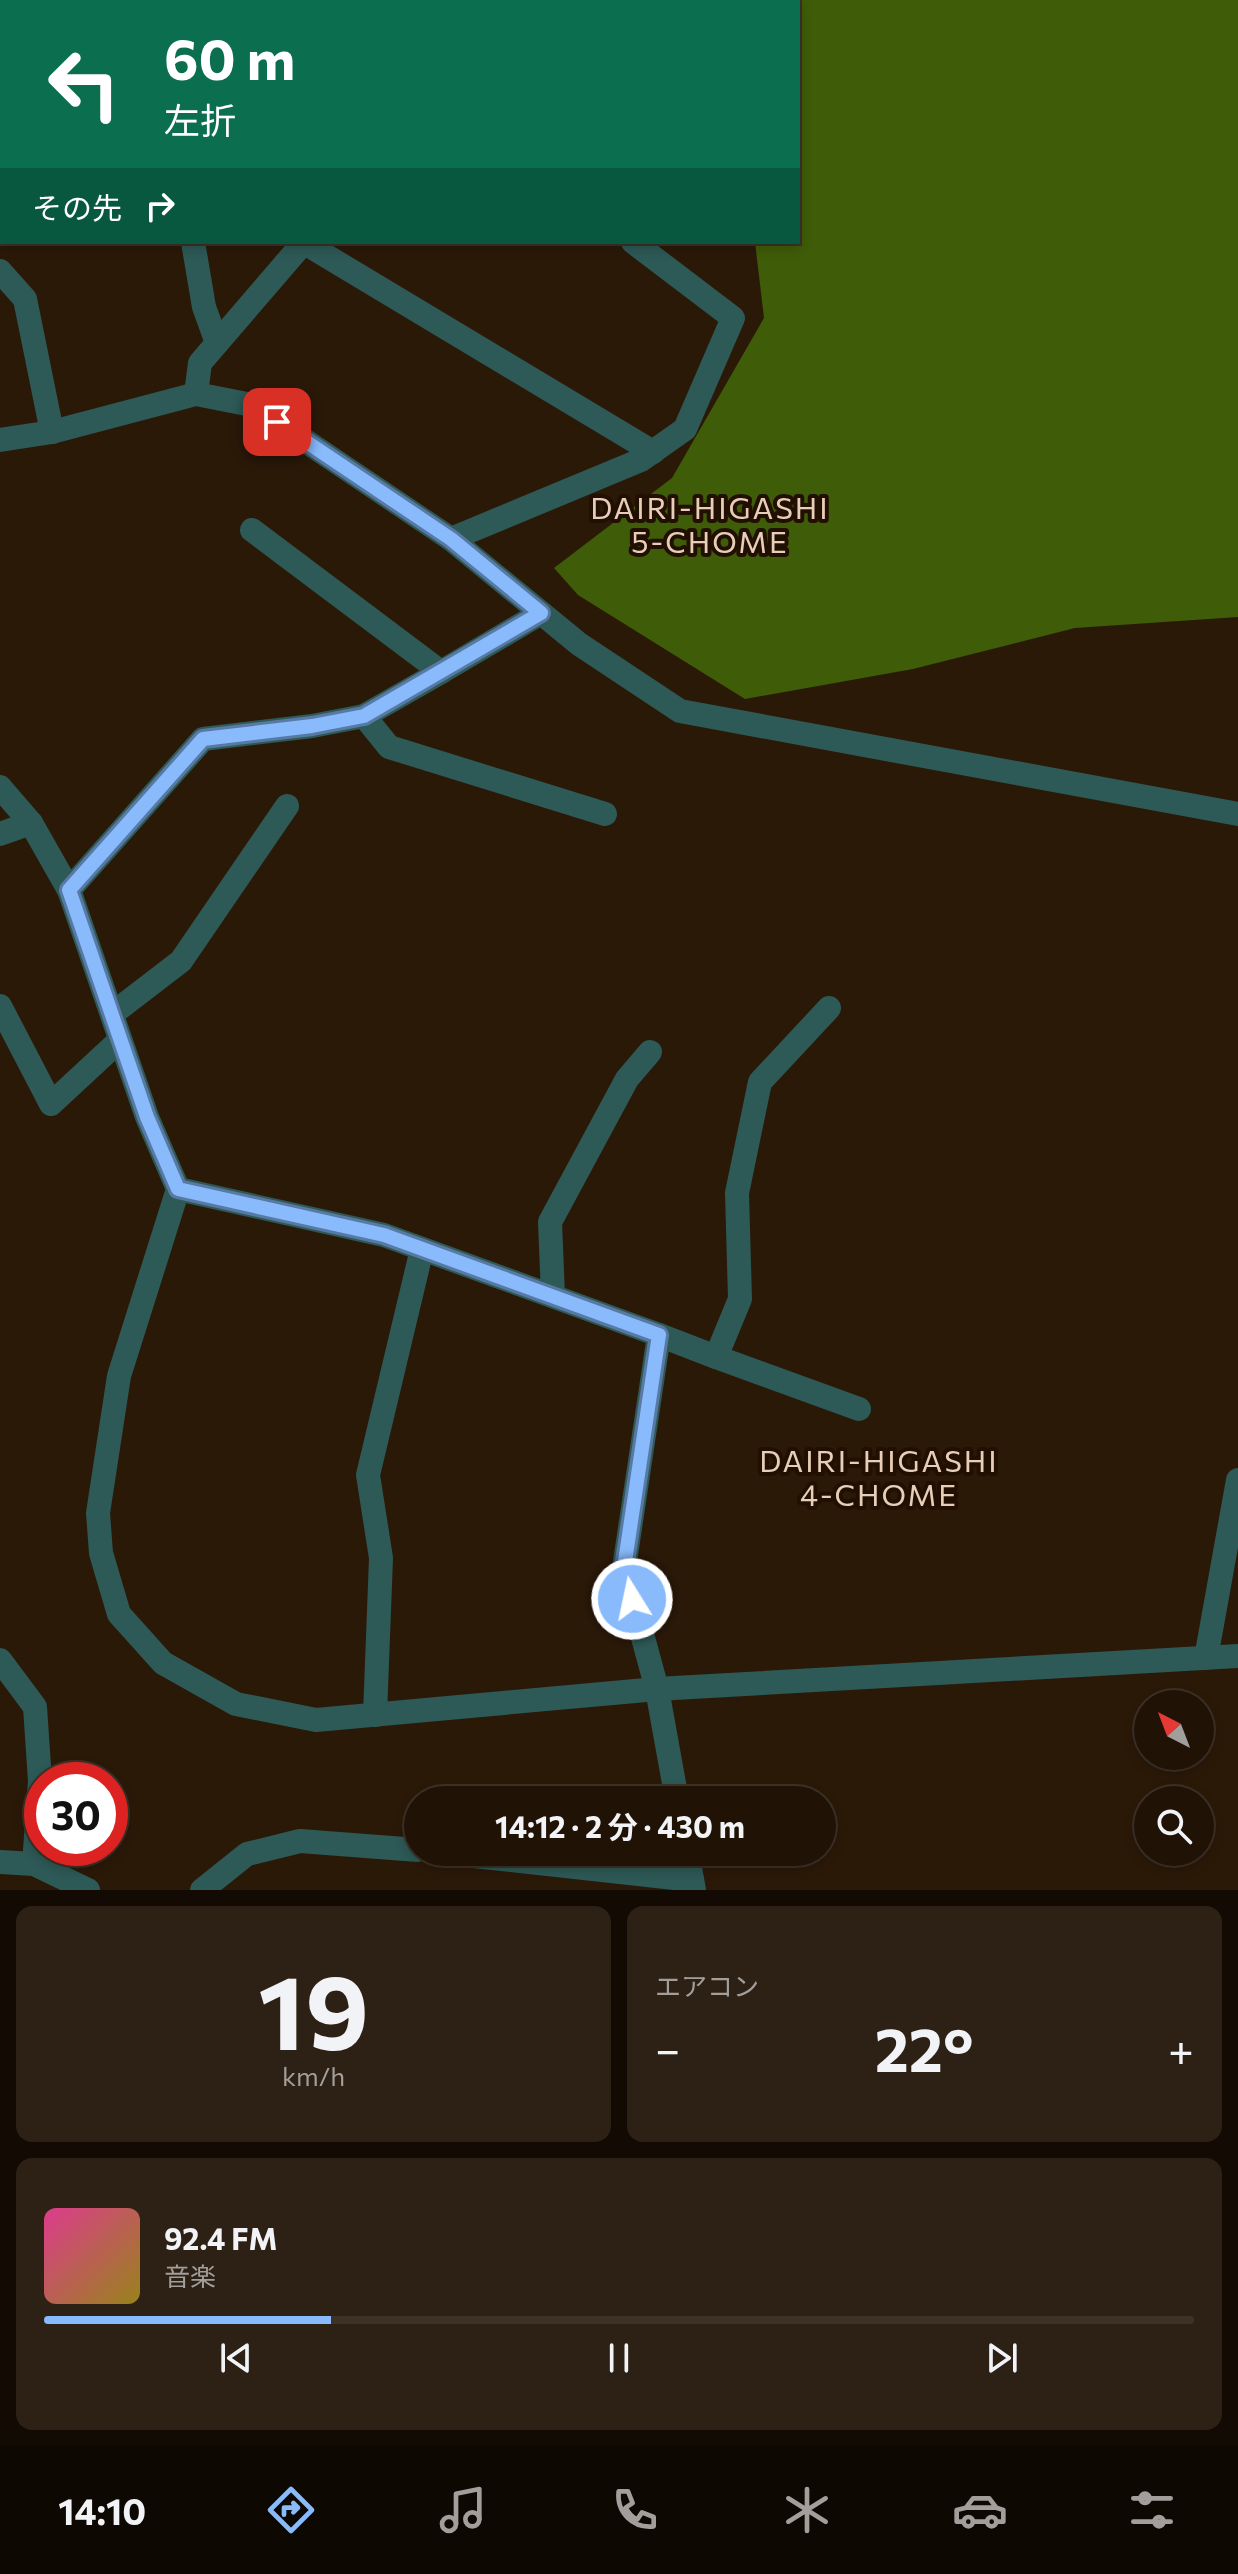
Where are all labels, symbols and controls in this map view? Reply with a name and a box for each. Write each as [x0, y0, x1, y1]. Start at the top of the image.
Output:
text: 60 m [164, 23, 295, 92]
icon: left [32, 32, 136, 136]
text: 左折 [164, 97, 236, 141]
icon: right [138, 184, 182, 228]
text: その先 [32, 188, 122, 225]
pin [243, 388, 311, 456]
icon: arrive [255, 400, 299, 444]
district label: DAIRI-HIGASHI 5-CHOME [590, 488, 830, 559]
district label: DAIRI-HIGASHI 4-CHOME [759, 1441, 999, 1512]
position arrow [590, 1557, 674, 1641]
north arrow [1134, 1690, 1214, 1770]
map controls [1134, 1690, 1214, 1866]
speed limit sign: 30 [24, 1762, 128, 1866]
button: search [1134, 1786, 1214, 1866]
text: 14:12 · 2 分 · 430 m [495, 1807, 745, 1844]
text: 19 [258, 1944, 369, 2071]
text: エアコン [655, 1970, 759, 2001]
text: 22° [875, 2011, 973, 2084]
text: − [655, 2021, 680, 2075]
text: + [1168, 2021, 1194, 2075]
text: km/h [282, 2060, 345, 2091]
text: 92.4 FM [164, 2219, 277, 2256]
text: 音楽 [164, 2260, 216, 2291]
icon: previous [214, 2336, 258, 2380]
icon: pause [597, 2336, 641, 2380]
icon: next [980, 2336, 1024, 2380]
icon: directions [263, 2482, 319, 2538]
icon: music [435, 2482, 491, 2538]
icon: phone [607, 2482, 663, 2538]
icon: climate [779, 2482, 835, 2538]
icon: car [952, 2482, 1008, 2538]
icon: filters [1124, 2482, 1180, 2538]
text: 14:10 [58, 2488, 146, 2532]

